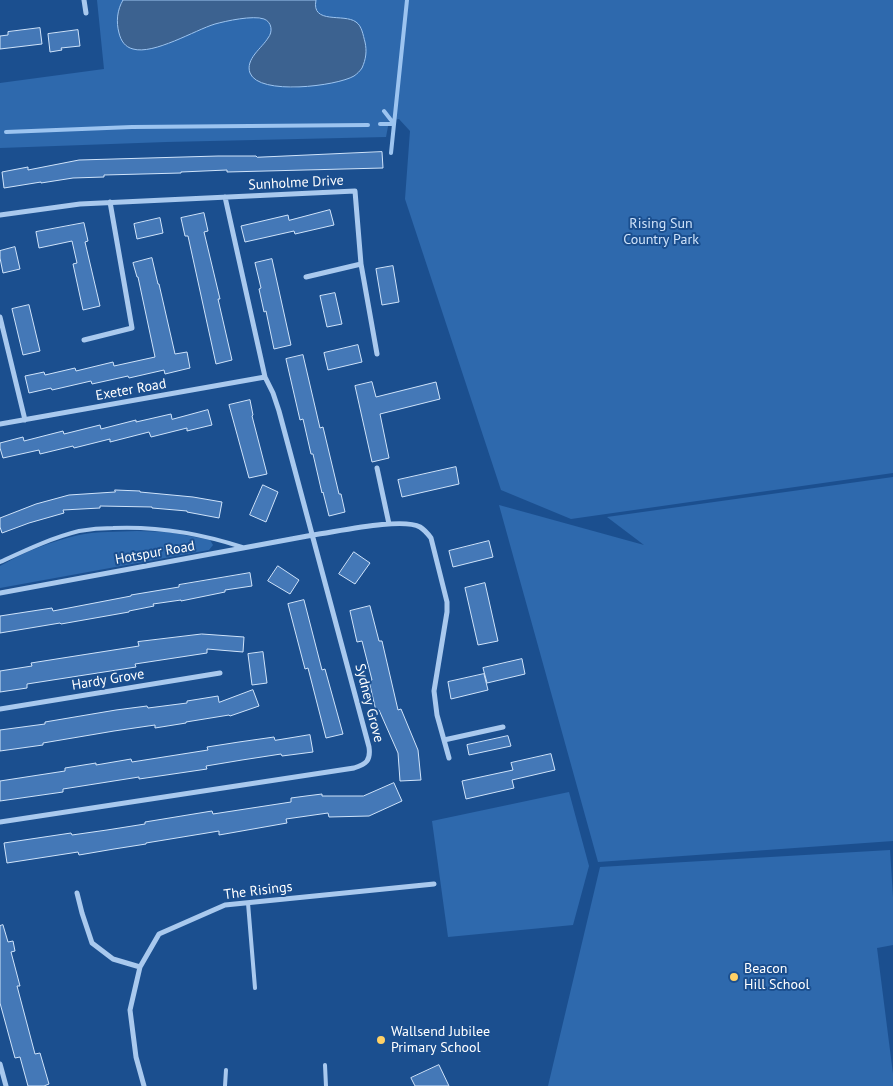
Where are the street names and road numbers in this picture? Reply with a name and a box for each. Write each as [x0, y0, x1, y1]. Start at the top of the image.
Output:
street label: Sunholme Drive [248, 172, 344, 194]
street label: Exeter Road [94, 376, 168, 404]
street label: Hotspur Road [114, 538, 196, 568]
street label: Sydney Grove [351, 662, 387, 744]
street label: Hardy Grove [70, 666, 146, 694]
street label: The Risings [223, 878, 293, 904]

